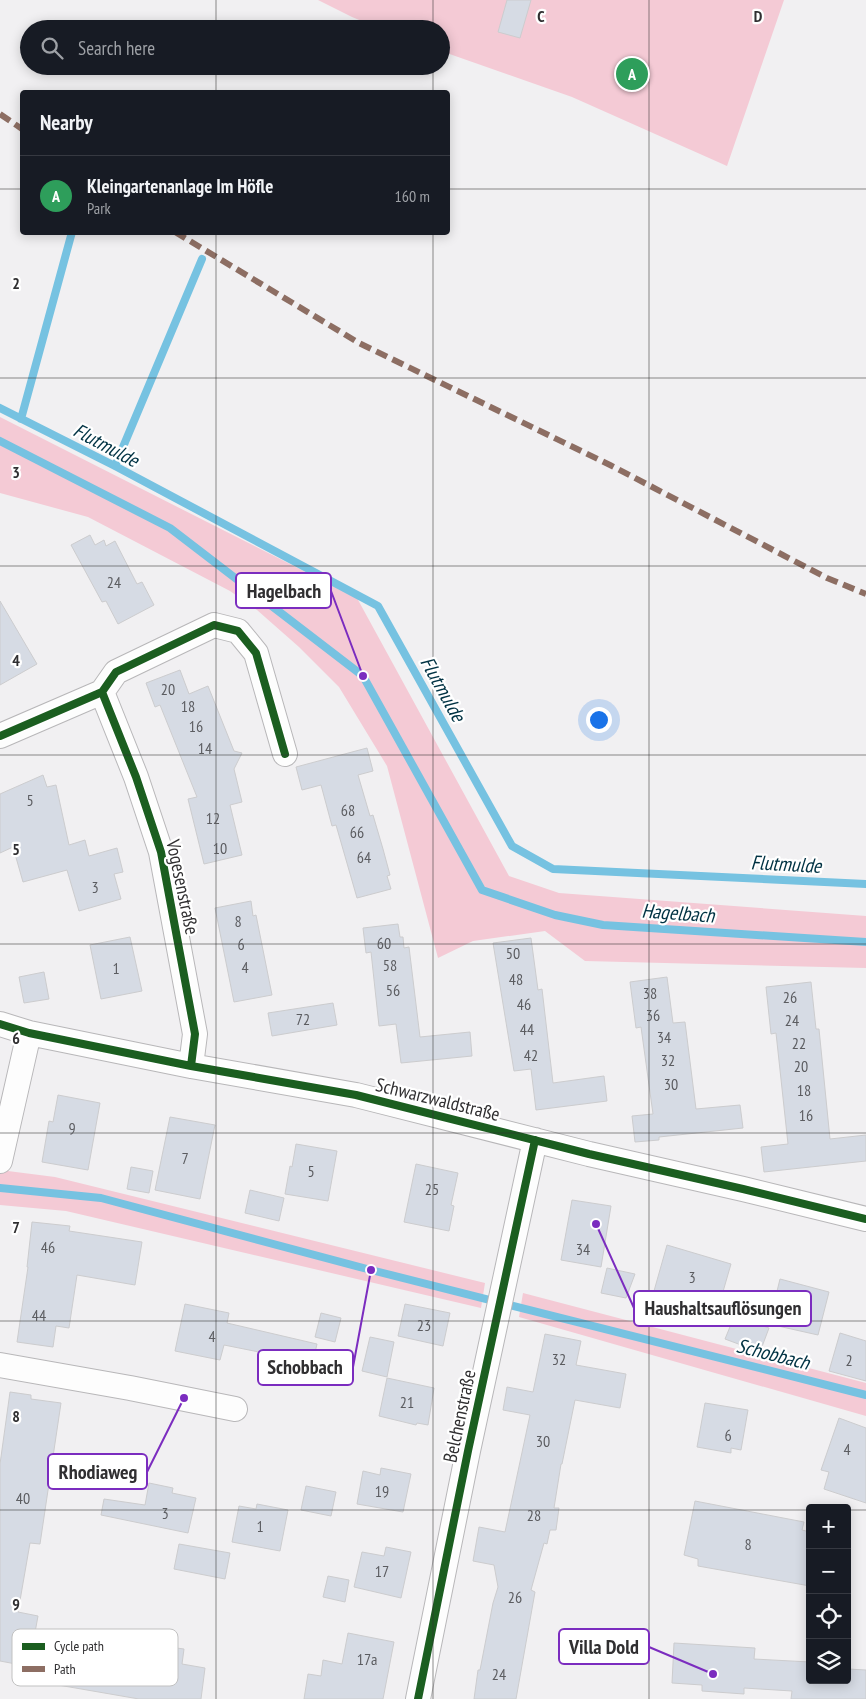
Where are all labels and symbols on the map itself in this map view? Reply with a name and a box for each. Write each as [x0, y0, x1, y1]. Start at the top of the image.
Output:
text: C [537, 6, 545, 26]
text: D [754, 6, 763, 26]
pin: A [616, 55, 648, 93]
text: 2 [12, 273, 20, 293]
water label: Flutmulde [69, 417, 145, 474]
text: 3 [12, 462, 20, 482]
house number: 24 [107, 572, 121, 592]
callout: Hagelbach [236, 573, 331, 608]
text: Hagelbach [247, 578, 321, 604]
text: 4 [12, 650, 20, 670]
water label: Flutmulde [415, 652, 472, 728]
house number: 20 [161, 679, 175, 699]
house number: 18 [181, 696, 195, 716]
your location [586, 707, 612, 733]
house number: 16 [189, 716, 203, 736]
house number: 14 [198, 738, 212, 758]
house number: 5 [26, 790, 34, 810]
house number: 68 [341, 800, 355, 820]
house number: 12 [206, 808, 220, 828]
house number: 66 [350, 822, 364, 842]
street label: Vogesenstraße [161, 836, 205, 937]
house number: 10 [213, 838, 227, 858]
text: 5 [12, 839, 20, 859]
house number: 64 [357, 847, 371, 867]
water label: Flutmulde [750, 849, 824, 879]
house number: 3 [91, 877, 99, 897]
water label: Hagelbach [641, 897, 716, 929]
house number: 8 [234, 911, 242, 931]
house number: 60 [377, 933, 391, 953]
house number: 6 [237, 934, 245, 954]
house number: 50 [506, 943, 520, 963]
house number: 58 [383, 955, 397, 975]
house number: 4 [241, 957, 249, 977]
house number: 1 [112, 958, 120, 978]
house number: 48 [509, 969, 523, 989]
house number: 56 [386, 980, 400, 1000]
house number: 38 [643, 983, 657, 1003]
house number: 26 [783, 987, 797, 1007]
house number: 46 [517, 994, 531, 1014]
house number: 36 [646, 1005, 660, 1025]
house number: 72 [296, 1009, 310, 1029]
house number: 24 [785, 1010, 799, 1030]
house number: 44 [520, 1019, 534, 1039]
house number: 34 [657, 1027, 671, 1047]
text: 6 [12, 1028, 20, 1048]
house number: 22 [792, 1033, 806, 1053]
house number: 42 [524, 1045, 538, 1065]
house number: 32 [661, 1050, 675, 1070]
house number: 20 [794, 1056, 808, 1076]
street label: Schwarzwaldstraße [373, 1072, 503, 1126]
house number: 30 [664, 1074, 678, 1094]
house number: 18 [797, 1080, 811, 1100]
house number: 16 [799, 1105, 813, 1125]
house number: 9 [68, 1118, 76, 1138]
house number: 7 [181, 1148, 189, 1168]
house number: 5 [307, 1161, 315, 1181]
house number: 25 [425, 1179, 439, 1199]
text: 7 [12, 1217, 20, 1237]
house number: 46 [41, 1237, 55, 1257]
house number: 34 [576, 1239, 590, 1259]
house number: 3 [688, 1267, 696, 1287]
callout: Haushaltsauflösungen [634, 1291, 811, 1326]
text: Haushaltsauflösungen [645, 1295, 802, 1321]
house number: 44 [32, 1305, 46, 1325]
house number: 23 [417, 1315, 431, 1335]
house number: 4 [208, 1326, 216, 1346]
water label: Schobbach [734, 1332, 813, 1376]
house number: 32 [552, 1349, 566, 1369]
callout: Schobbach [258, 1350, 353, 1385]
house number: 2 [845, 1350, 853, 1370]
text: Schobbach [267, 1354, 343, 1380]
street label: Belchenstraße [437, 1367, 481, 1465]
house number: 21 [400, 1392, 414, 1412]
text: 8 [12, 1406, 20, 1426]
house number: 6 [724, 1425, 732, 1445]
house number: 30 [536, 1431, 550, 1451]
house number: 4 [843, 1439, 851, 1459]
callout: Rhodiaweg [48, 1454, 147, 1489]
text: Rhodiaweg [59, 1459, 138, 1485]
house number: 19 [375, 1481, 389, 1501]
house number: 40 [16, 1488, 30, 1508]
house number: 3 [161, 1503, 169, 1523]
house number: 28 [527, 1505, 541, 1525]
house number: 1 [256, 1516, 264, 1536]
house number: 8 [744, 1534, 752, 1554]
house number: 17 [375, 1561, 389, 1581]
house number: 26 [508, 1587, 522, 1607]
text: 9 [12, 1594, 20, 1614]
legend [12, 1629, 178, 1686]
callout: Villa Dold [559, 1629, 649, 1664]
text: Villa Dold [568, 1634, 639, 1660]
text: Cycle path [54, 1637, 104, 1655]
house number: 17a [357, 1649, 377, 1669]
text: Path [54, 1660, 76, 1678]
house number: 24 [492, 1664, 506, 1684]

